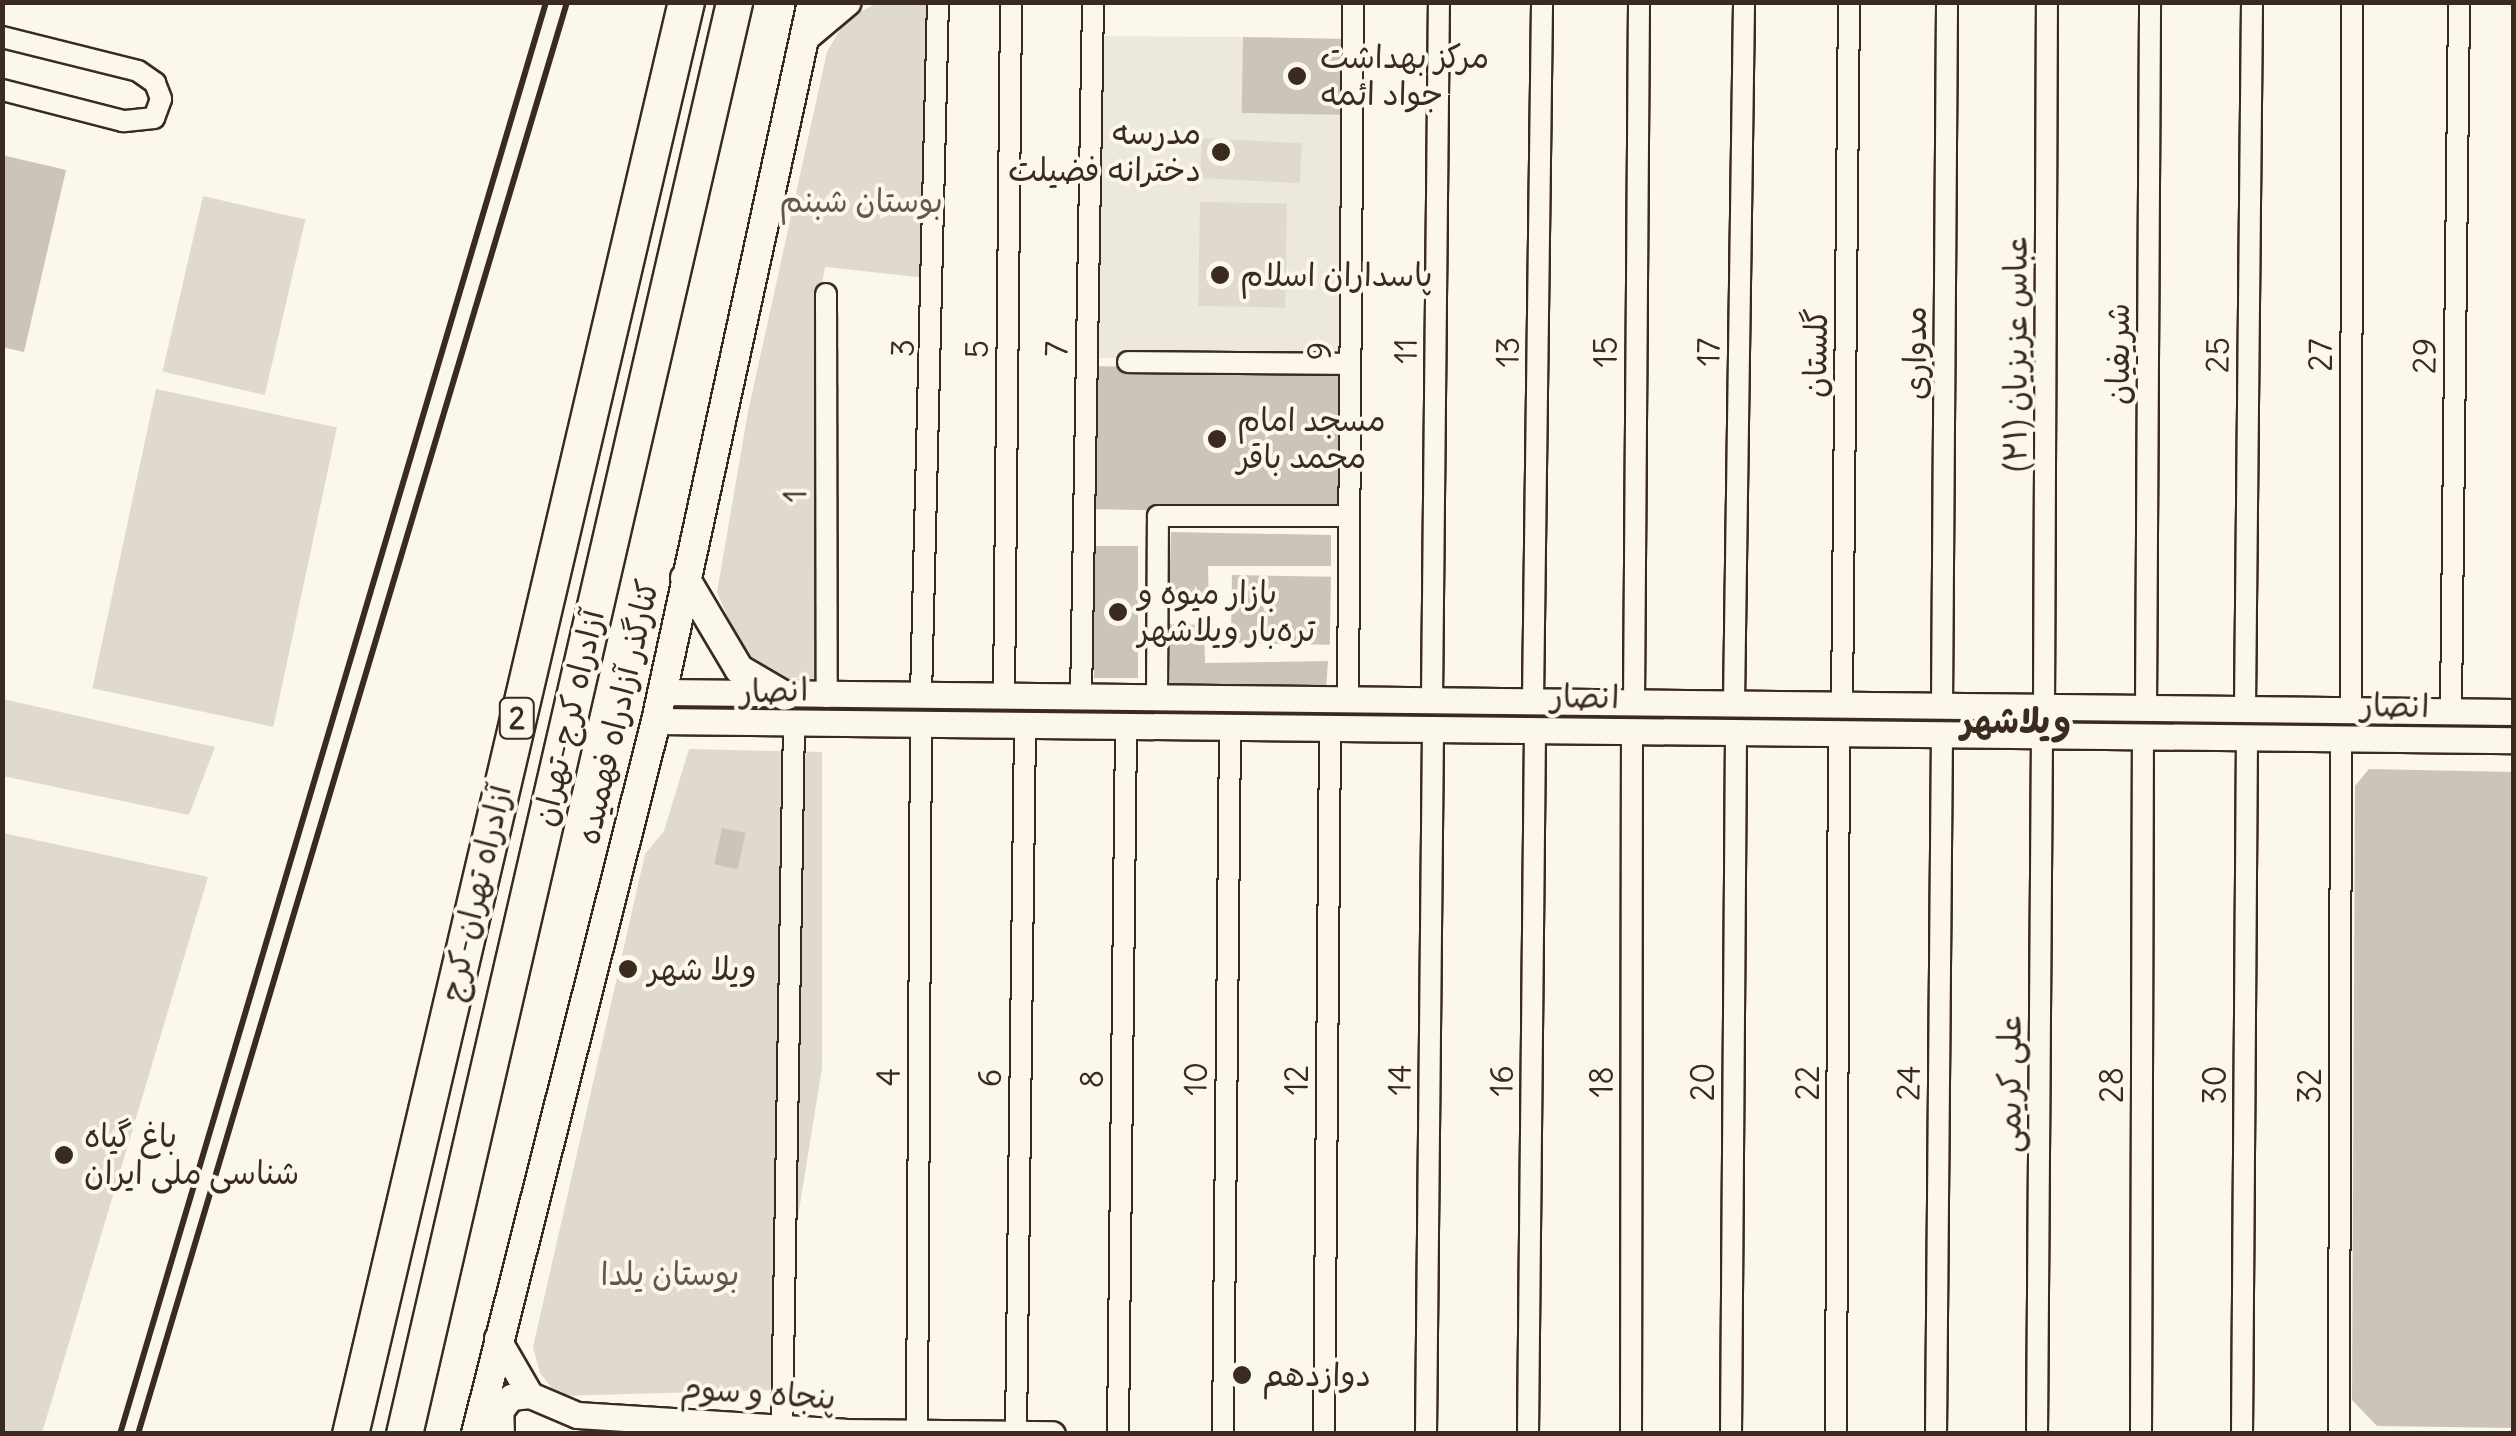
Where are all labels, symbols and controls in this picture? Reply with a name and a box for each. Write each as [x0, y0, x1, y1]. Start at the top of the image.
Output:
place label: مرکز بهداشت جواد ائمه [1320, 39, 1489, 114]
marker: مرکز بهداشت جواد ائمه [1284, 63, 1310, 89]
place label: مدرسه دخترانه فضیلت [1008, 115, 1201, 190]
marker: مدرسه دخترانه فضیلت [1210, 141, 1232, 163]
park label: بوستان شبنم [779, 182, 943, 220]
street label: عباس عزیزیان (۲۱) [1997, 236, 2035, 472]
place label: پاسداران اسلام [1240, 256, 1433, 294]
marker: پاسداران اسلام [1209, 264, 1231, 286]
street label: شریفیان [2099, 303, 2137, 405]
street label: مدواری [1896, 306, 1934, 400]
street label: گلستان [1796, 308, 1836, 398]
street label: 13 [1489, 336, 1527, 368]
street label: 15 [1587, 336, 1625, 368]
street label: 17 [1690, 337, 1728, 367]
street label: 25 [2198, 337, 2238, 373]
street label: 3 [883, 338, 923, 358]
street label: 11 [1387, 338, 1425, 364]
street label: 27 [2302, 338, 2340, 372]
street label: 29 [2405, 338, 2445, 374]
street label: 5 [958, 339, 996, 359]
street label: 7 [1038, 340, 1076, 358]
street label: 9 [1301, 342, 1339, 360]
place label: مسجد امام محمد باقر [1237, 402, 1386, 477]
marker: مسجد امام محمد باقر [1206, 428, 1228, 450]
street label: 1 [777, 490, 815, 502]
place label: بازار میوه و تره‌بار ویلاشهر [1138, 575, 1315, 650]
street label: کنارگذر آزادراه فهمیده [569, 576, 667, 848]
marker: بازار میوه و تره‌بار ویلاشهر [1107, 601, 1129, 623]
street label: آزادراه کرج-تهران [525, 606, 613, 830]
street label: انصار [739, 671, 809, 711]
street label: انصار [1550, 677, 1620, 717]
street label: انصار [2360, 686, 2430, 726]
road number: 2 [497, 693, 537, 743]
district label: ویلاشهر [1961, 699, 2071, 741]
street label: آزادراه تهران-کرج [432, 781, 520, 1005]
place label: ویلا شهر [648, 950, 756, 988]
marker: ویلا شهر [617, 958, 639, 980]
street label: علی کریمی [1991, 1015, 2029, 1153]
street label: 10 [1177, 1062, 1215, 1096]
street label: 20 [1684, 1063, 1722, 1101]
street label: 14 [1381, 1064, 1419, 1096]
street label: 12 [1278, 1065, 1316, 1095]
street label: 16 [1483, 1065, 1521, 1097]
street label: 22 [1789, 1065, 1827, 1101]
street label: 24 [1889, 1065, 1929, 1101]
street label: 30 [2196, 1065, 2234, 1105]
street label: 18 [1583, 1066, 1621, 1098]
street label: 28 [2093, 1067, 2131, 1103]
street label: 4 [870, 1068, 908, 1086]
street label: 6 [971, 1068, 1009, 1088]
street label: 32 [2291, 1068, 2329, 1104]
street label: 8 [1073, 1069, 1111, 1089]
place label: باغ گیاه‌ شناسی ملی ایران [84, 1118, 299, 1193]
marker: باغ گیاه‌ شناسی ملی ایران [53, 1144, 75, 1166]
park label: بوستان یلدا [601, 1255, 739, 1293]
place label: دوازدهم [1262, 1356, 1371, 1394]
marker: دوازدهم [1231, 1364, 1253, 1386]
street label: پنجاه و سوم [679, 1368, 837, 1418]

